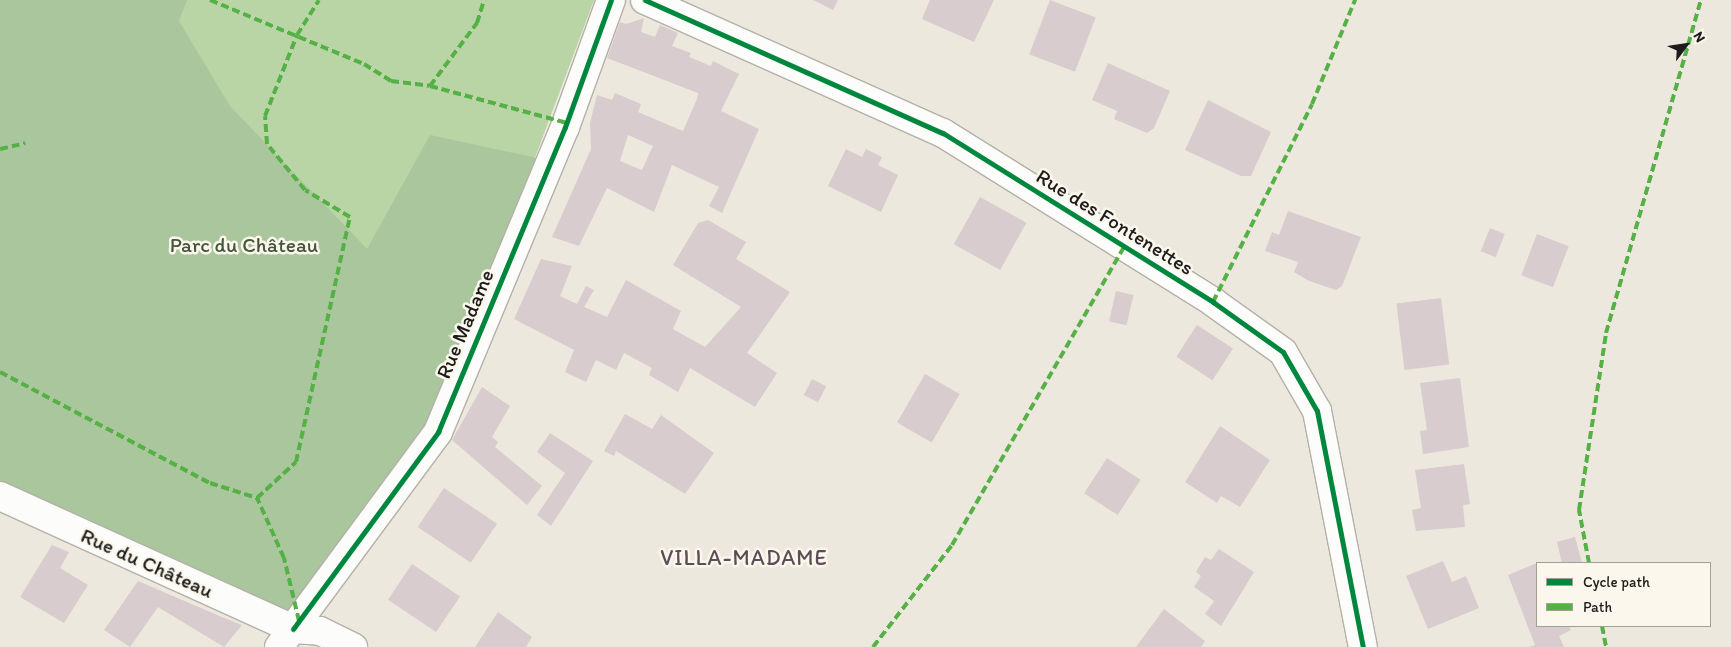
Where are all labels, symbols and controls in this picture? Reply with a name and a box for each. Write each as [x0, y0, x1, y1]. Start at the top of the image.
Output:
north arrow [1661, 20, 1711, 70]
text: N [1690, 29, 1709, 45]
street label: Rue des Fontenettes [1031, 163, 1199, 281]
park label: Parc du Château [170, 232, 318, 258]
street label: Rue Madame [431, 266, 499, 382]
street label: Rue du Château [77, 522, 217, 604]
district label: VILLA-MADAME [659, 545, 829, 571]
legend [1536, 562, 1711, 627]
text: Cycle path [1583, 573, 1650, 591]
text: Path [1583, 598, 1612, 616]

